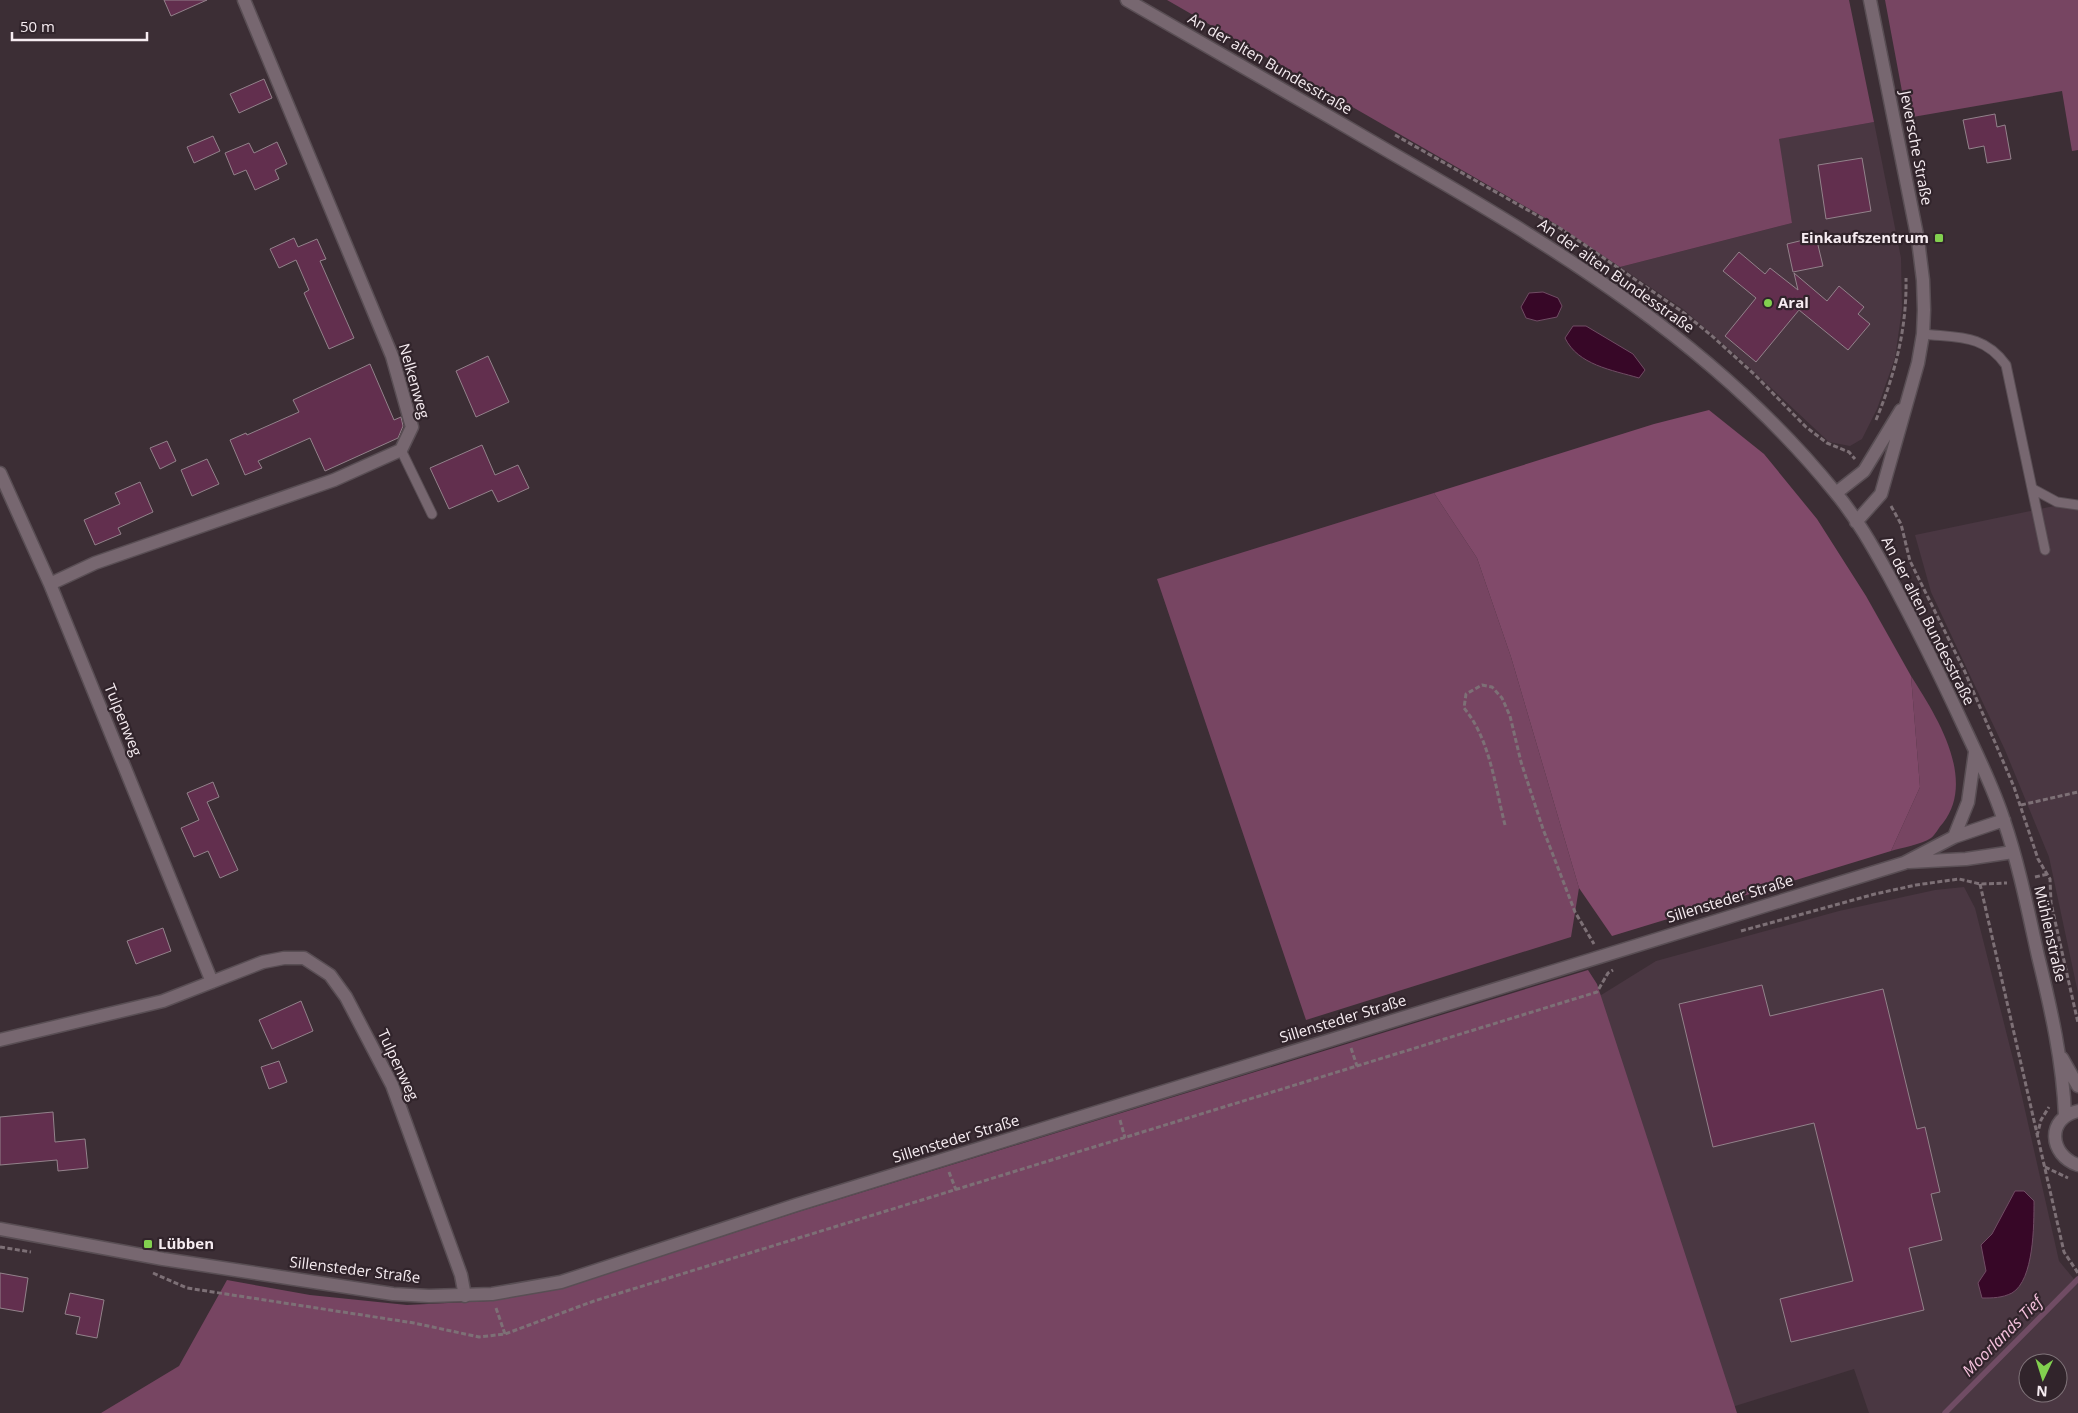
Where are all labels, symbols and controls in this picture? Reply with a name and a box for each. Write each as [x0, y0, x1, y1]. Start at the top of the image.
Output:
street label: An der alten Bundesstraße [1185, 8, 1356, 118]
scale bar [12, 10, 148, 42]
text: 50 m [20, 16, 55, 36]
street label: Jeversche Straße [1896, 87, 1938, 207]
street label: An der alten Bundesstraße [1534, 213, 1699, 337]
place label: Einkaufszentrum [1801, 227, 1929, 247]
marker: Einkaufszentrum [1933, 232, 1945, 244]
place label: Aral [1778, 292, 1809, 312]
marker: Aral [1762, 297, 1774, 309]
street label: Nelkenweg [395, 341, 435, 421]
street label: An der alten Bundesstraße [1878, 533, 1980, 708]
street label: Tulpenweg [100, 681, 147, 759]
street label: Sillensteder Straße [1664, 869, 1796, 927]
street label: Mühlenstraße [2030, 884, 2072, 984]
street label: Sillensteder Straße [1277, 989, 1409, 1047]
street label: Tulpenweg [374, 1026, 424, 1103]
street label: Sillensteder Straße [890, 1109, 1022, 1167]
place label: Lübben [158, 1233, 214, 1253]
marker: Lübben [142, 1238, 154, 1250]
street label: Sillensteder Straße [289, 1251, 422, 1287]
water label: Moorlands Tief [1957, 1289, 2049, 1381]
north arrow [2018, 1353, 2068, 1403]
text: N [2036, 1382, 2048, 1401]

